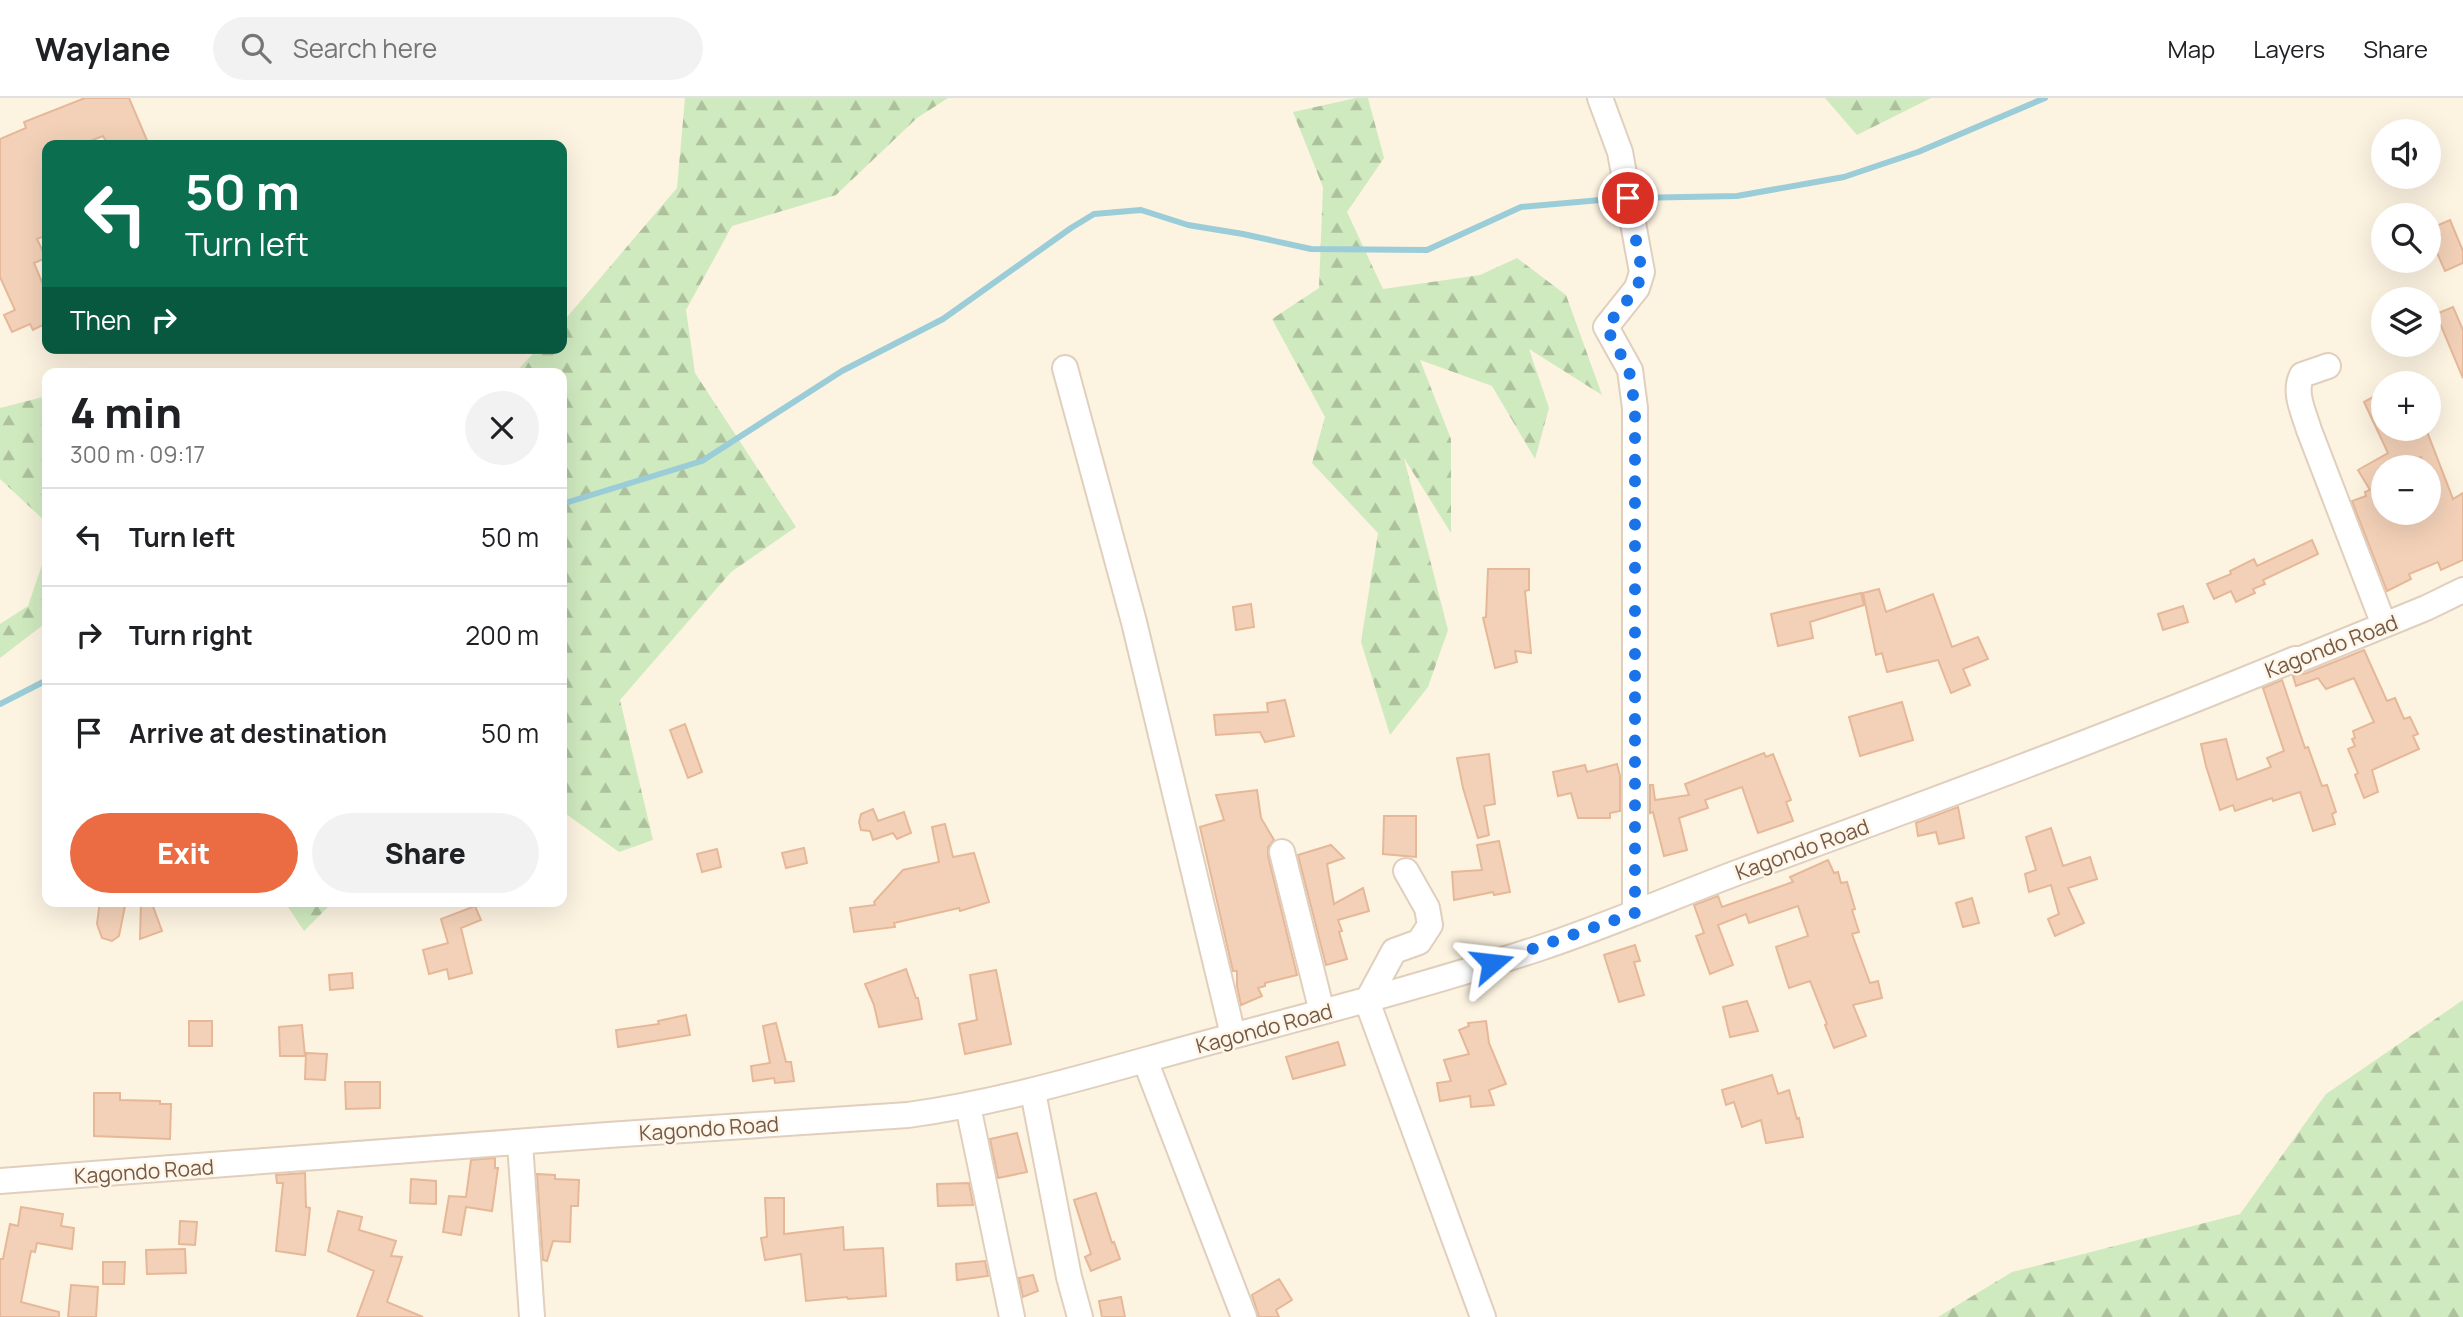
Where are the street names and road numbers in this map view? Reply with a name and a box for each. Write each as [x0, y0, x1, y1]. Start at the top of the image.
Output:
street label: Kagondo Road [2261, 608, 2401, 684]
street label: Kagondo Road [1731, 812, 1873, 886]
street label: Kagondo Road [1193, 996, 1335, 1060]
street label: Kagondo Road [638, 1109, 780, 1147]
street label: Kagondo Road [73, 1152, 215, 1190]

